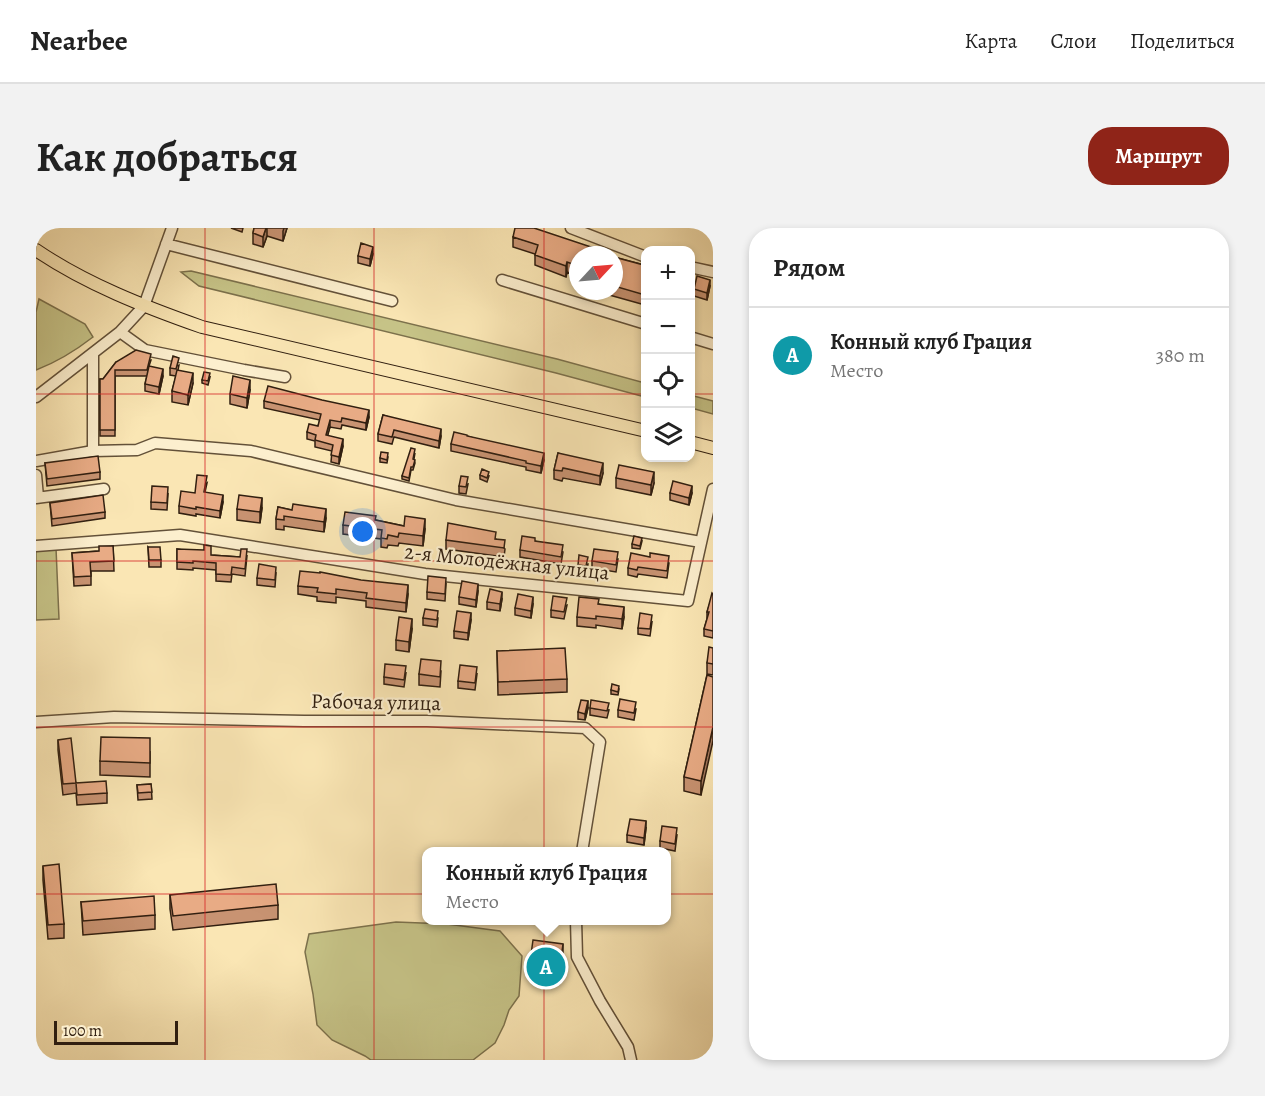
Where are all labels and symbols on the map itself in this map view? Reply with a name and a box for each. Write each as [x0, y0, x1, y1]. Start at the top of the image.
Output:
north arrow [569, 246, 623, 300]
your location [348, 517, 377, 546]
street label: 2-я Молодёжная улица [403, 537, 611, 587]
street label: Рабочая улица [311, 687, 442, 717]
pin: A [526, 944, 566, 990]
scale bar [54, 1018, 178, 1046]

